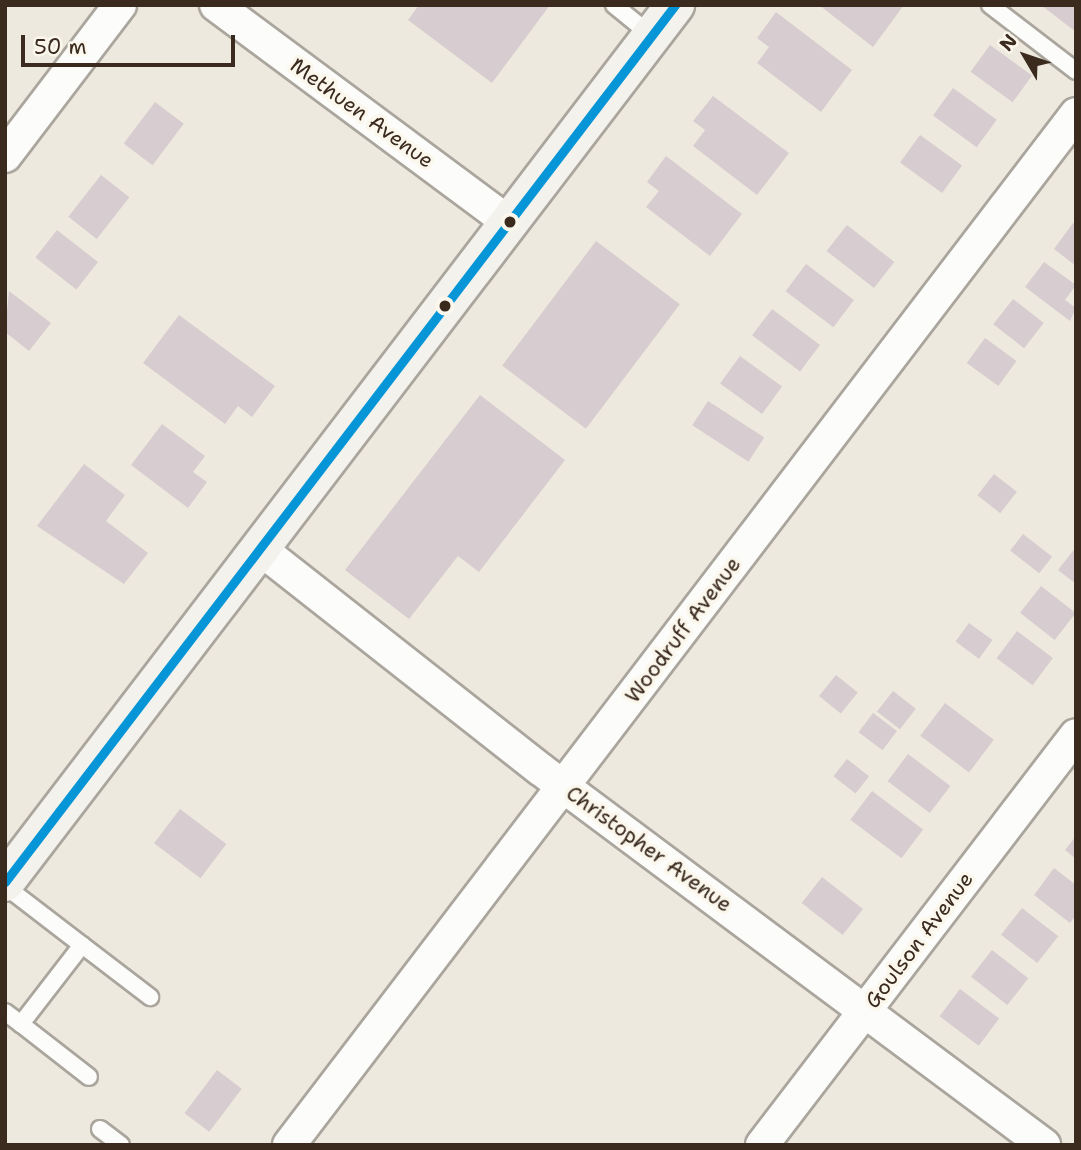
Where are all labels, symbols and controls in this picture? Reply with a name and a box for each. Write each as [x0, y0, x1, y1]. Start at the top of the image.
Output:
scale bar [24, 21, 238, 65]
north arrow [990, 21, 1060, 91]
text: N [994, 29, 1023, 56]
text: 50 m [34, 33, 87, 61]
street label: Methuen Avenue [285, 53, 439, 173]
unlabelled marker [503, 215, 517, 229]
unlabelled marker [438, 299, 452, 313]
street label: Woodruff Avenue [620, 552, 746, 708]
street label: Christopher Avenue [561, 780, 737, 918]
street label: Goulson Avenue [860, 867, 978, 1013]

